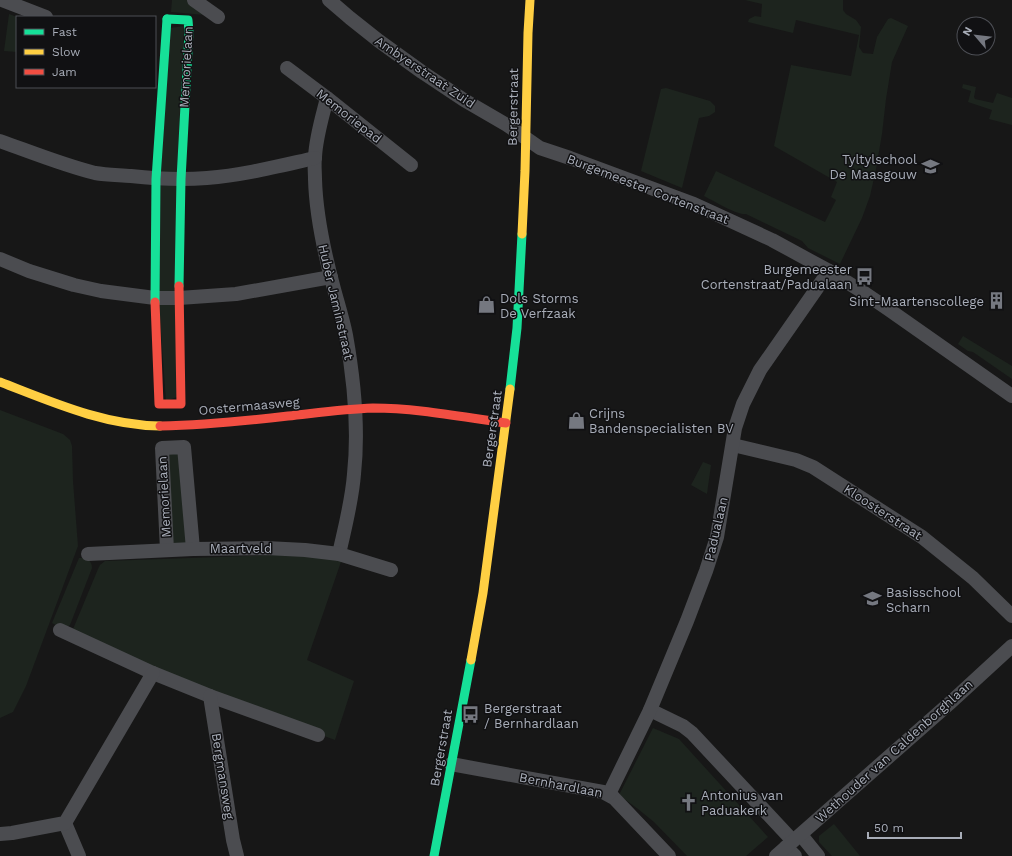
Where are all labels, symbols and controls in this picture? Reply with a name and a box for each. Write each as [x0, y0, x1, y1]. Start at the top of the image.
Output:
legend [16, 16, 156, 88]
north arrow [956, 16, 996, 56]
text: Fast [52, 25, 77, 39]
text: N [960, 25, 975, 38]
street label: Memorielaan [176, 26, 196, 108]
street label: Ambyerstraat Zuid [372, 33, 478, 111]
text: Slow [52, 45, 80, 59]
text: Jam [52, 65, 77, 79]
street label: Bergerstraat [505, 67, 521, 146]
street label: Memoriepad [313, 86, 385, 146]
street label: Burgemeester Cortenstraat [565, 151, 732, 227]
place label: Tyltylschool De Maasgouw [829, 152, 917, 182]
school or university icon: Tyltylschool De Maasgouw [920, 156, 940, 176]
street label: Hubèr Jaminstraat [315, 243, 357, 362]
place label: Burgemeester Cortenstraat/Padualaan [701, 262, 852, 292]
bus stop icon: Burgemeester Cortenstraat/Padualaan [855, 266, 875, 286]
place label: Dols Storms De Verfzaak [500, 291, 579, 321]
building icon: Sint-Maartenscollege [987, 291, 1007, 311]
place label: Sint-Maartenscollege [849, 294, 984, 309]
shop icon: Dols Storms De Verfzaak [477, 295, 497, 315]
street label: Bergerstraat [479, 389, 505, 469]
street label: Oostermaasweg [198, 394, 300, 418]
place label: Crijns Bandenspecialisten BV [589, 406, 734, 436]
shop icon: Crijns Bandenspecialisten BV [566, 410, 586, 430]
street label: Memorielaan [154, 456, 174, 538]
street label: Kloosterstraat [841, 481, 925, 543]
street label: Padualaan [701, 495, 731, 563]
street label: Maartveld [210, 541, 272, 556]
place label: Basisschool Scharn [886, 585, 961, 615]
school or university icon: Basisschool Scharn [863, 589, 883, 609]
street label: Wethouder van Caldenborghlaan [812, 676, 976, 826]
place label: Bergerstraat / Bernhardlaan [484, 701, 579, 731]
bus stop icon: Bergerstraat / Bernhardlaan [461, 705, 481, 725]
street label: Bergerstraat [427, 708, 455, 788]
street label: Bergmansweg [209, 732, 237, 820]
street label: Bernhardlaan [518, 770, 604, 800]
place label: Antonius van Paduakerk [701, 788, 783, 818]
church icon: Antonius van Paduakerk [678, 792, 698, 812]
scale bar [868, 814, 961, 840]
text: 50 m [874, 821, 904, 835]

